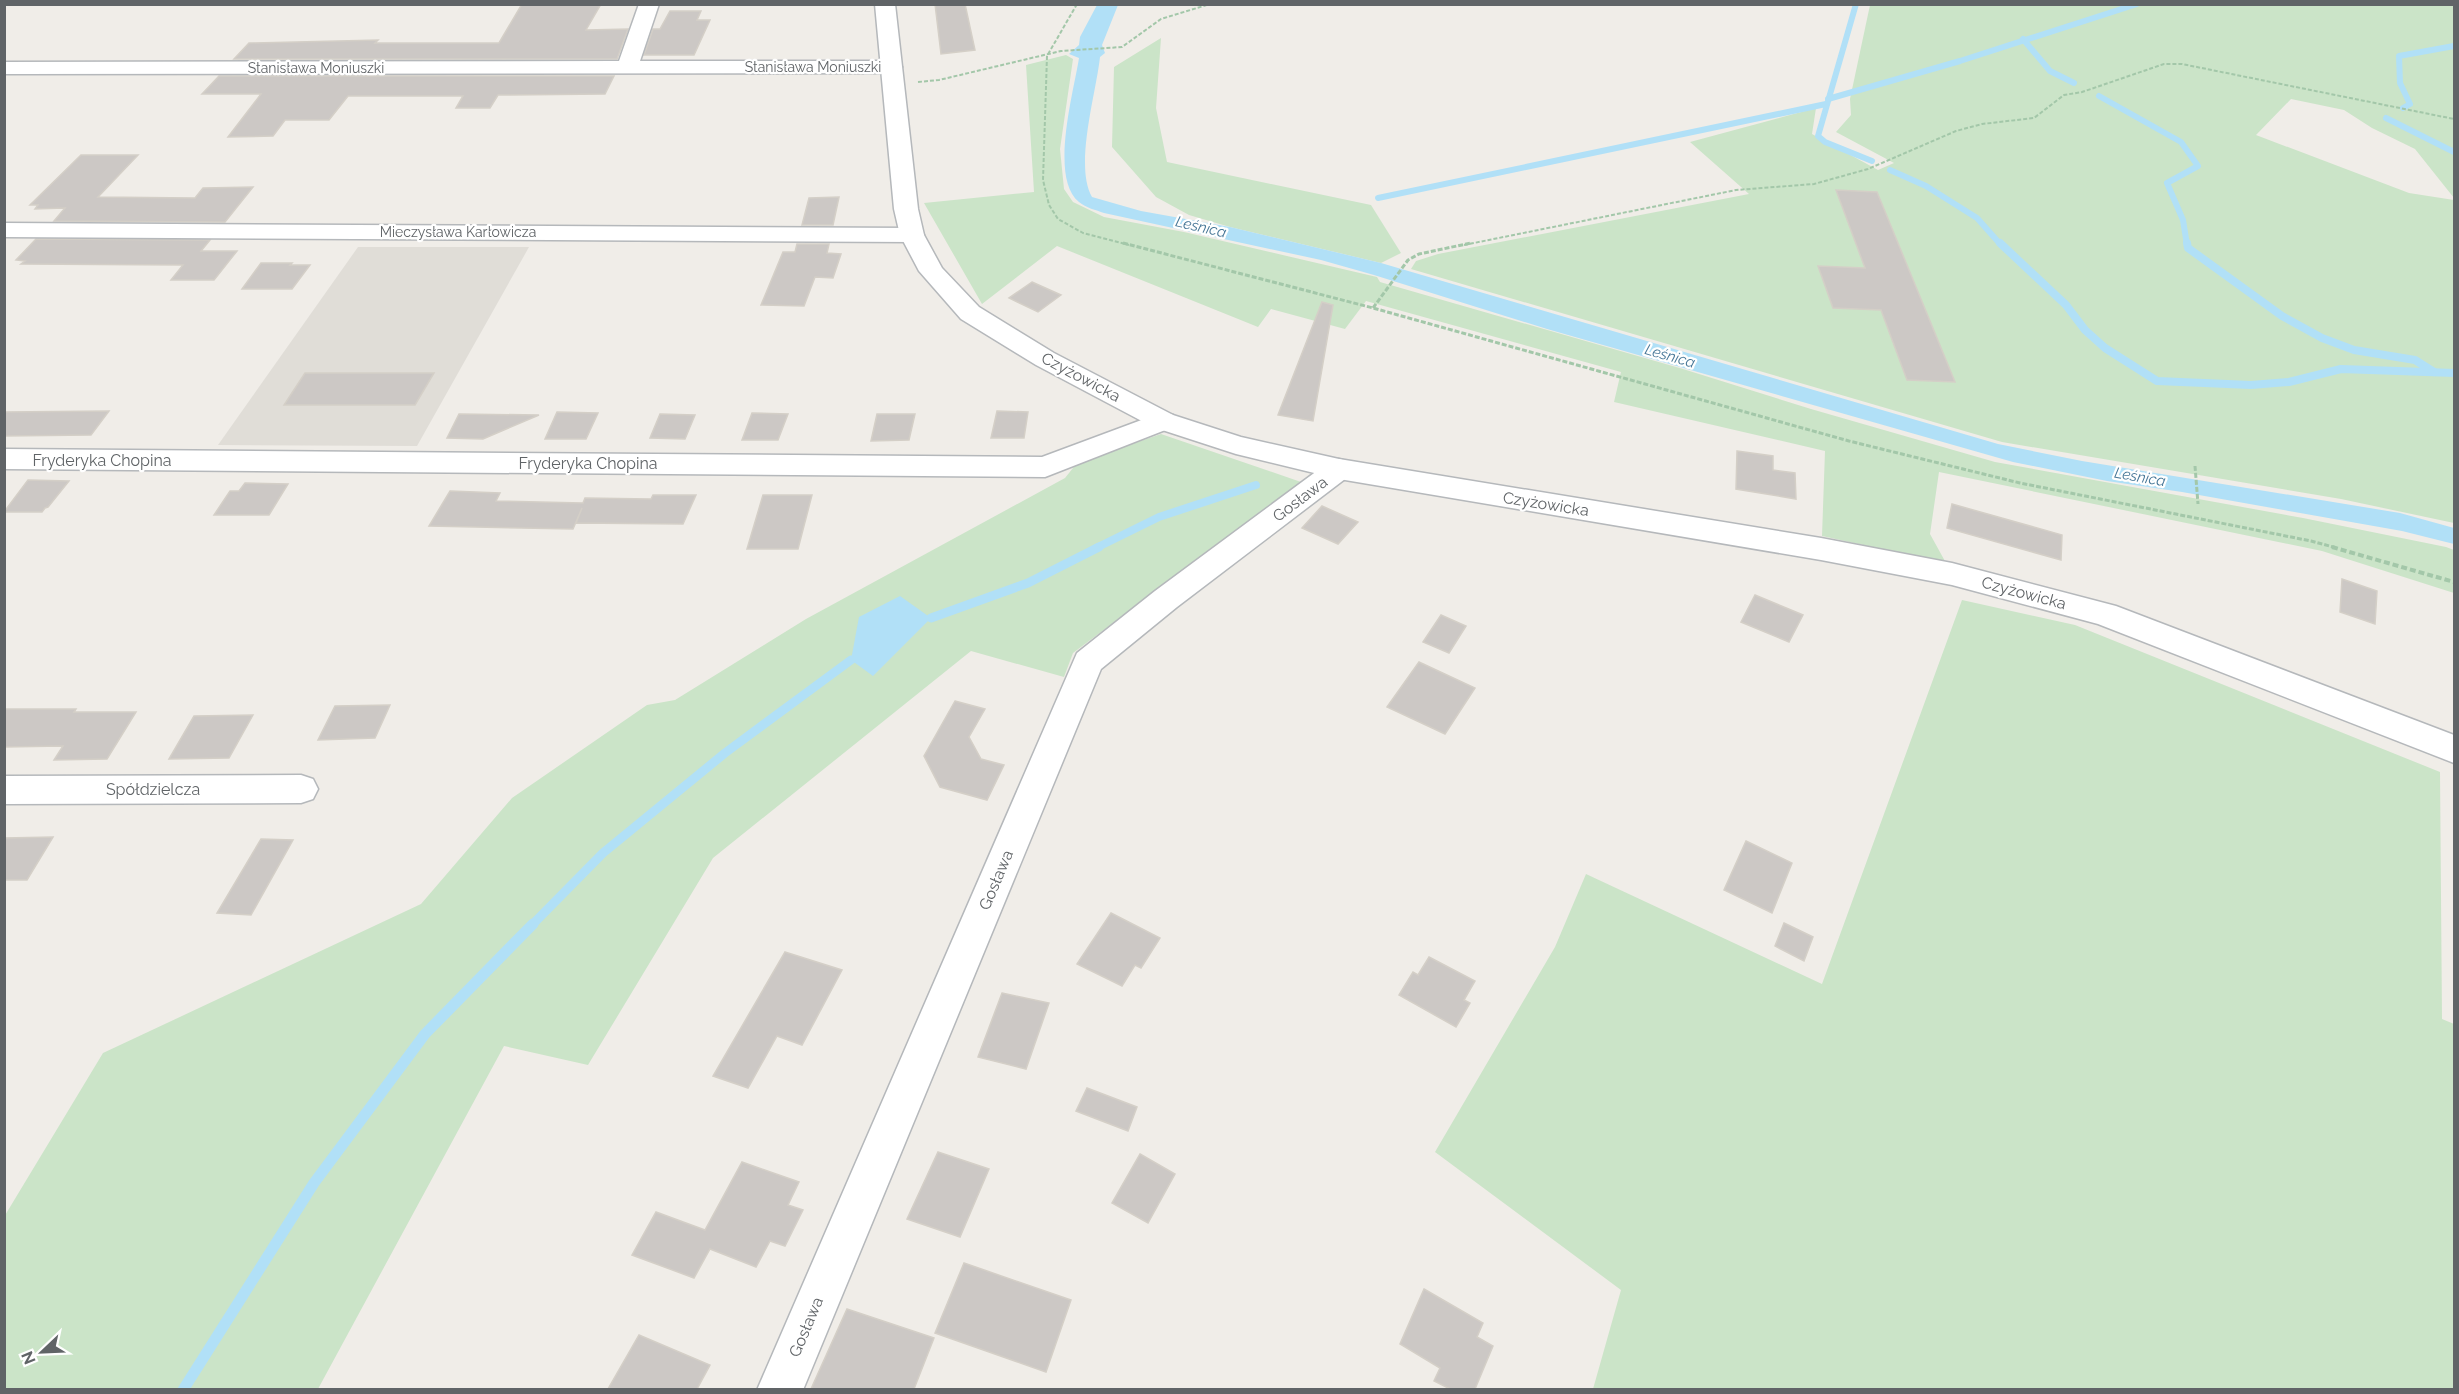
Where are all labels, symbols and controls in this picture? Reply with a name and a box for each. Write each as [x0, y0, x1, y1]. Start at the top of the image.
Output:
street label: Stanisława Moniuszki [745, 59, 881, 75]
street label: Stanisława Moniuszki [248, 60, 384, 76]
water label: Leśnica [1174, 212, 1228, 242]
street label: Mieczysława Karłowicza [380, 224, 536, 240]
water label: Leśnica [1643, 340, 1697, 372]
street label: Czyżowicka [1038, 348, 1124, 406]
street label: Fryderyka Chopina [33, 451, 171, 470]
street label: Fryderyka Chopina [519, 454, 657, 473]
water label: Leśnica [2113, 464, 2167, 490]
street label: Gosława [1269, 472, 1331, 526]
street label: Czyżowicka [1502, 488, 1590, 520]
street label: Czyżowicka [1980, 573, 2068, 613]
street label: Spółdzielcza [106, 780, 200, 799]
street label: Gosława [975, 847, 1017, 913]
street label: Gosława [785, 1294, 827, 1360]
north arrow [12, 1322, 72, 1382]
text: N [18, 1348, 40, 1367]

